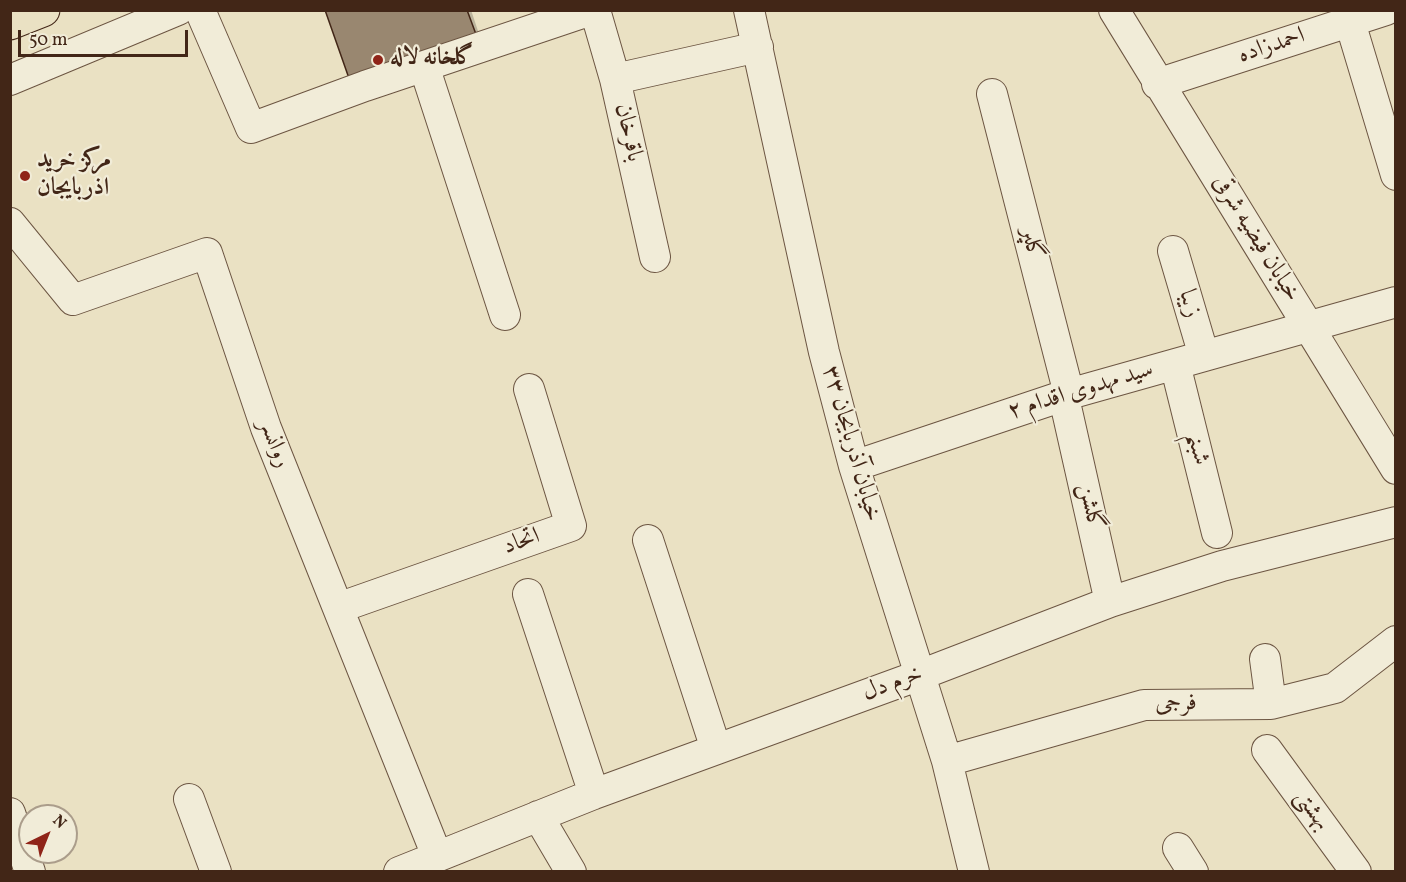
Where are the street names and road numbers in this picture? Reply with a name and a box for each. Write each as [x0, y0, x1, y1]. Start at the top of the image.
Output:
street label: احمدزاده [1235, 23, 1309, 71]
street label: باقرخان [606, 101, 648, 165]
street label: خیابان فیضیه شرقی [1205, 170, 1305, 308]
street label: گلپر [1012, 225, 1048, 263]
street label: زیبا [1170, 286, 1206, 322]
street label: سید مهدوی اقدام ۲ [1005, 356, 1157, 428]
street label: خیابان آذربایجان ۳۳ [814, 363, 886, 525]
street label: روانسر [251, 416, 295, 472]
street label: شبنم [1178, 430, 1214, 468]
street label: گلشن [1070, 481, 1108, 533]
street label: اتحاد [500, 523, 544, 563]
street label: خرم دل [859, 661, 927, 709]
street label: فرجی [1155, 690, 1197, 720]
street label: بهشتی [1286, 785, 1336, 837]

